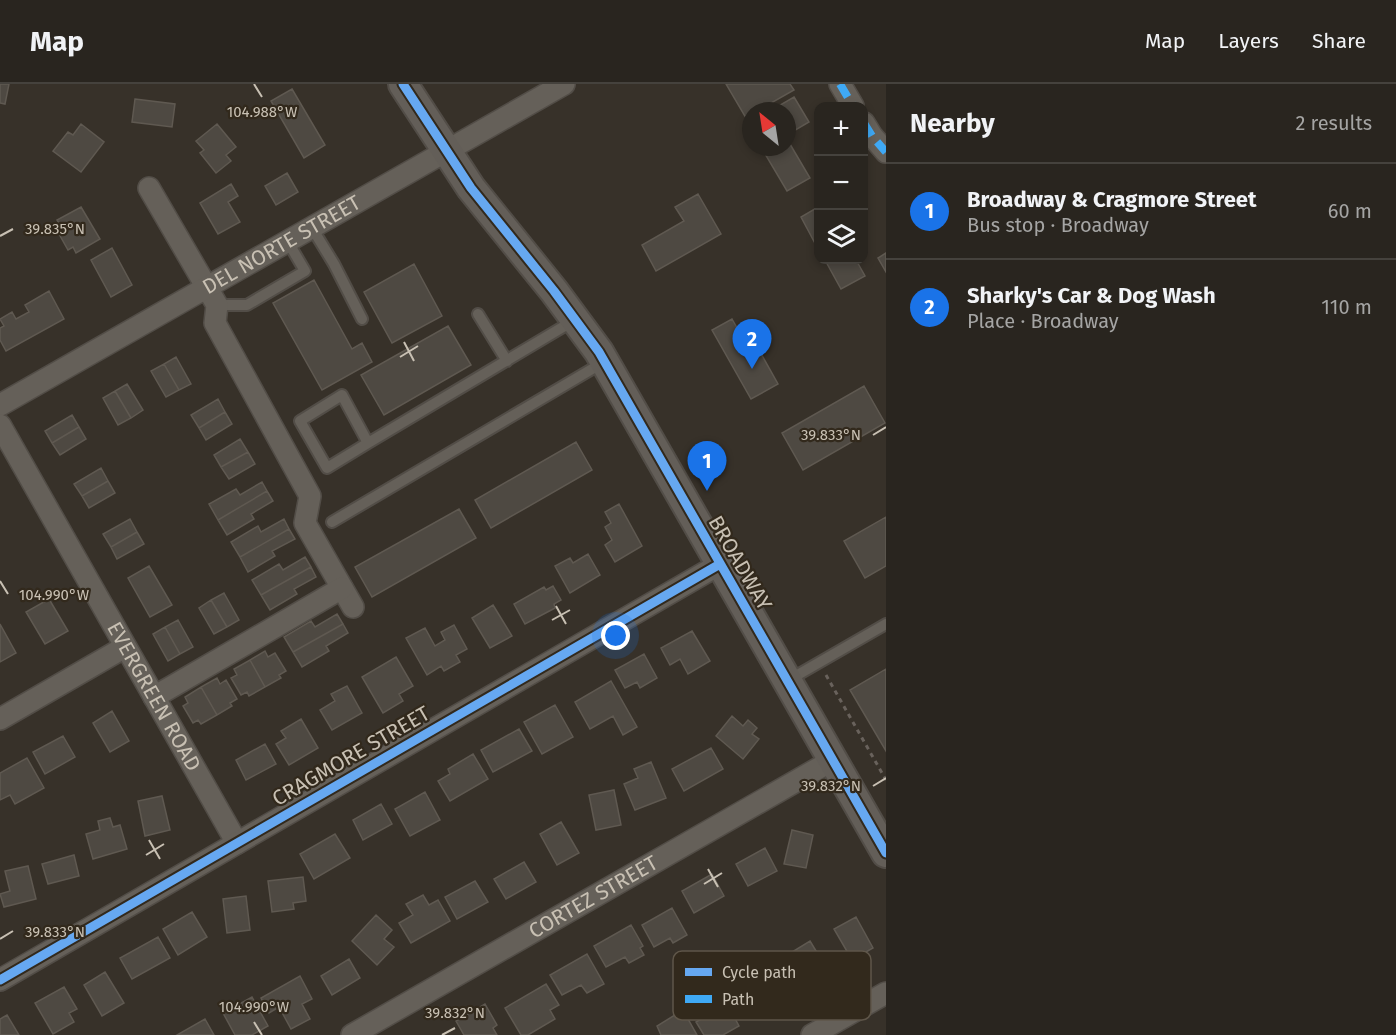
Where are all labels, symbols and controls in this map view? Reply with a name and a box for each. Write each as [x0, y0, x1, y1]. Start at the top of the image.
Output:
text: Map [30, 25, 84, 58]
text: Map [1145, 28, 1185, 54]
text: Layers [1218, 28, 1279, 54]
text: Share [1312, 28, 1366, 54]
north arrow [742, 102, 796, 156]
map controls [814, 102, 868, 264]
button: + [814, 102, 868, 156]
text: 104.988°W [227, 103, 298, 121]
text: Nearby [910, 108, 995, 139]
text: 2 results [1295, 111, 1372, 135]
button: − [814, 156, 868, 210]
text: Broadway & Cragmore Street [967, 186, 1256, 213]
street label: DEL NORTE STREET [198, 189, 365, 300]
text: 1 [925, 199, 934, 223]
text: 60 m [1328, 199, 1372, 223]
button: layers [814, 210, 868, 264]
text: Bus stop · Broadway [967, 213, 1149, 237]
text: 39.835°N [25, 220, 85, 238]
text: Sharky's Car & Dog Wash [967, 282, 1216, 309]
text: 2 [924, 295, 935, 319]
text: 110 m [1321, 295, 1372, 319]
text: Place · Broadway [967, 309, 1119, 333]
pin: 2 [732, 320, 771, 369]
text: 39.833°N [801, 426, 861, 444]
pin: 1 [688, 442, 726, 491]
street label: BROADWAY [702, 511, 778, 615]
text: 104.990°W [19, 586, 90, 604]
street label: EVERGREEN ROAD [101, 617, 207, 776]
your location [601, 621, 630, 650]
street label: CRAGMORE STREET [268, 700, 435, 812]
text: 39.832°N [801, 777, 861, 795]
street label: CORTEZ STREET [524, 850, 663, 944]
text: 39.833°N [25, 923, 85, 941]
legend [673, 951, 871, 1020]
text: Cycle path [722, 963, 796, 982]
text: Path [722, 990, 754, 1009]
text: 104.990°W [219, 998, 290, 1016]
text: 39.832°N [425, 1004, 485, 1022]

